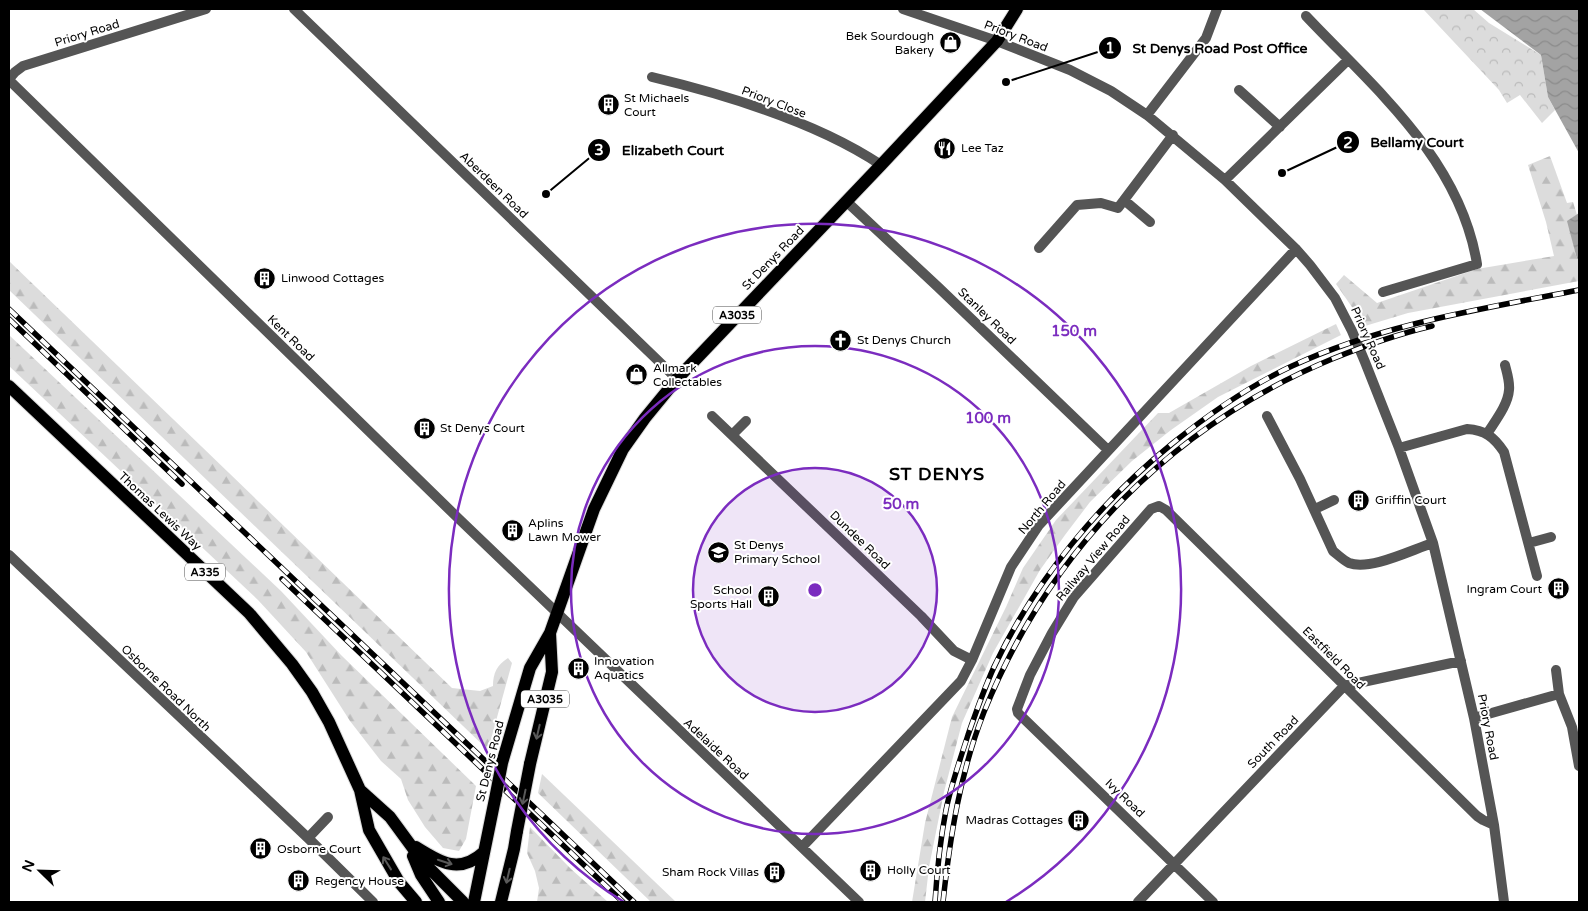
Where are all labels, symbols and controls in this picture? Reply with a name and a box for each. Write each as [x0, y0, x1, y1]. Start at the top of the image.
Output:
street label: Priory Road [53, 16, 121, 50]
street label: Priory Road [982, 17, 1050, 55]
place label: Bek Sourdough Bakery [846, 29, 935, 57]
shop icon: Bek Sourdough Bakery [938, 31, 962, 55]
callout: St Denys Road Post Office [1097, 34, 1317, 63]
text: 1 [1105, 39, 1115, 57]
text: St Denys Road Post Office [1132, 40, 1308, 57]
street label: Priory Close [740, 83, 809, 121]
place label: St Michaels Court [624, 91, 690, 119]
building icon: St Michaels Court [596, 93, 620, 117]
callout: Bellamy Court [1335, 128, 1474, 157]
text: 2 [1343, 134, 1353, 152]
text: Bellamy Court [1370, 134, 1464, 151]
callout: Elizabeth Court [587, 135, 734, 164]
restaurant icon: Lee Taz [933, 136, 957, 160]
text: 3 [594, 141, 604, 159]
place label: Lee Taz [961, 141, 1004, 155]
text: Elizabeth Court [622, 142, 725, 159]
street label: Aberdeen Road [457, 149, 531, 221]
street label: St Denys Road [739, 223, 807, 293]
building icon: Linwood Cottages [253, 266, 277, 290]
place label: Linwood Cottages [281, 271, 384, 285]
street label: Stanley Road [955, 285, 1019, 347]
street label: Priory Road [1348, 304, 1388, 372]
road number: A3035 [713, 306, 761, 324]
street label: Kent Road [265, 312, 317, 364]
text: 150 m [1051, 322, 1097, 340]
church icon: St Denys Church [829, 328, 853, 352]
place label: St Denys Church [857, 333, 951, 347]
place label: Allmark Collectables [653, 361, 722, 389]
shop icon: Allmark Collectables [625, 363, 649, 387]
text: 100 m [965, 409, 1011, 427]
building icon: St Denys Court [412, 416, 436, 440]
place label: St Denys Court [440, 421, 525, 435]
district label: ST DENYS [889, 463, 985, 485]
street label: Thomas Lewis Way [116, 469, 205, 553]
street label: North Road [1015, 477, 1069, 537]
building icon: Griffin Court [1347, 488, 1371, 512]
place label: Griffin Court [1375, 493, 1447, 507]
text: 50 m [883, 495, 919, 513]
street label: Dundee Road [827, 508, 893, 572]
street label: Railway View Road [1053, 512, 1133, 604]
place label: Aplins Lawn Mower [528, 516, 601, 544]
building icon: Aplins Lawn Mower [500, 518, 524, 542]
place label: St Denys Primary School [734, 538, 820, 566]
school or university icon: St Denys Primary School [706, 540, 730, 564]
road number: A335 [185, 564, 225, 580]
building icon: Ingram Court [1546, 577, 1570, 601]
centre of rings [806, 581, 824, 599]
place label: Ingram Court [1466, 582, 1542, 596]
place label: School Sports Hall [690, 583, 752, 611]
building icon: School Sports Hall [756, 585, 780, 609]
street label: Eastfield Road [1300, 624, 1368, 692]
street label: Osborne Road North [118, 642, 214, 734]
place label: Innovation Aquatics [594, 654, 654, 682]
building icon: Innovation Aquatics [566, 656, 590, 680]
road number: A3035 [521, 691, 569, 708]
street label: Priory Road [1475, 693, 1501, 761]
street label: South Road [1245, 713, 1301, 771]
street label: Adelaide Road [681, 715, 751, 783]
street label: St Denys Road [473, 719, 507, 803]
one-way arrow [533, 724, 542, 740]
street label: Ivy Road [1102, 776, 1148, 820]
one-way arrow [518, 789, 528, 805]
building icon: Madras Cottages [1067, 808, 1091, 832]
place label: Madras Cottages [965, 813, 1063, 827]
building icon: Osborne Court [249, 837, 273, 861]
place label: Osborne Court [277, 842, 361, 856]
north arrow [15, 846, 65, 896]
one-way arrow [382, 856, 392, 870]
text: N [18, 858, 39, 875]
one-way arrow [437, 858, 453, 868]
building icon: Holly Court [859, 858, 883, 882]
building icon: Sham Rock Villas [763, 860, 787, 884]
place label: Holly Court [887, 863, 951, 877]
place label: Sham Rock Villas [662, 865, 759, 879]
one-way arrow [503, 867, 512, 883]
building icon: Regency House [287, 869, 311, 893]
place label: Regency House [315, 874, 404, 888]

